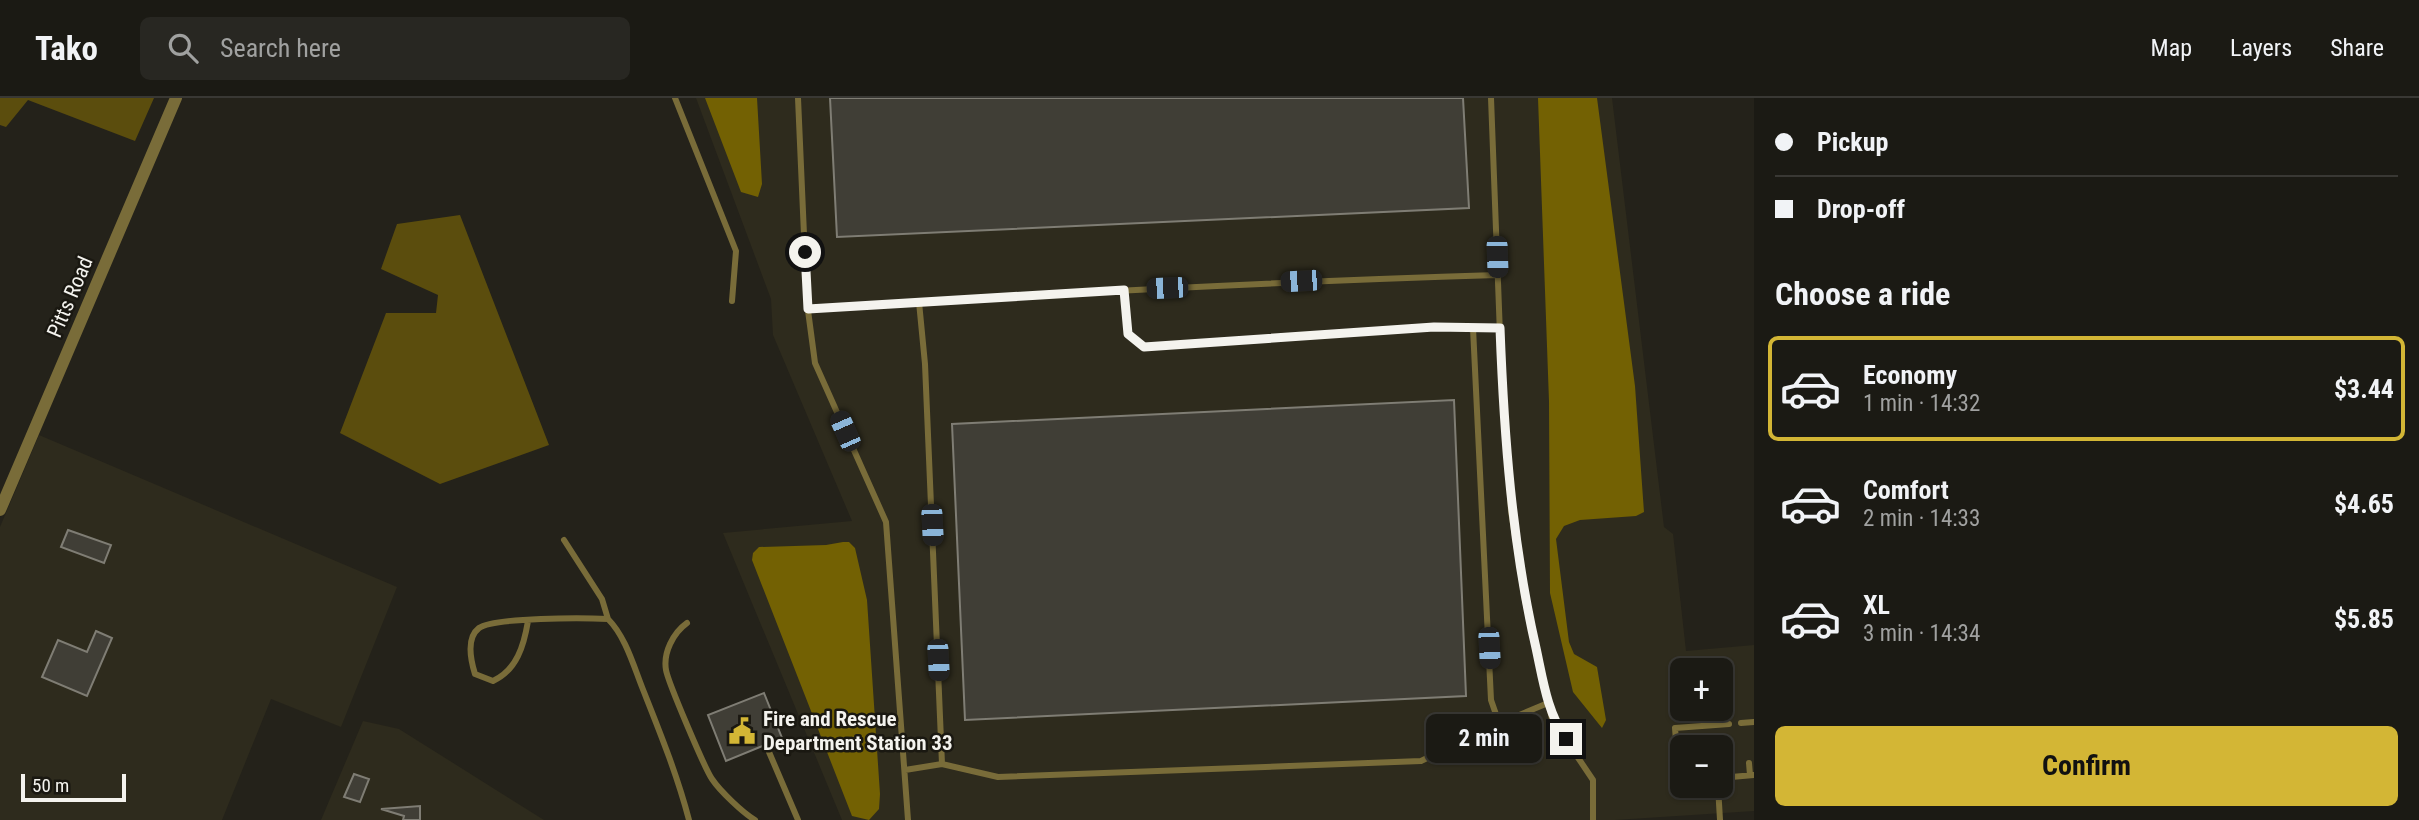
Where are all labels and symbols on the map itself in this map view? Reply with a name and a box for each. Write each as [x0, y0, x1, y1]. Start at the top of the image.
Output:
route start [789, 236, 821, 268]
car [1486, 236, 1509, 278]
street label: Pitts Road [42, 253, 98, 341]
car [1280, 269, 1323, 293]
car [1146, 277, 1189, 299]
car [827, 408, 864, 454]
car [921, 503, 944, 547]
car [1478, 626, 1501, 670]
car [927, 638, 950, 682]
place label: Fire and Rescue Department Station 33 [763, 707, 953, 755]
callout: 2 min [1426, 714, 1542, 764]
public building icon: Fire and Rescue Department Station 33 [727, 716, 757, 746]
route end [1550, 723, 1582, 755]
scale bar [21, 771, 126, 803]

